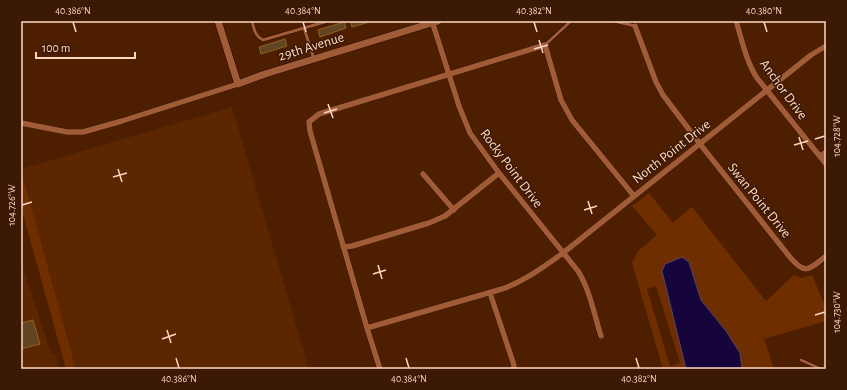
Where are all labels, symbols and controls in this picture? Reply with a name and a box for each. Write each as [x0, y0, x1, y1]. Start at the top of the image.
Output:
text: 40.386°N [55, 6, 91, 16]
text: 40.384°N [285, 6, 321, 16]
text: 40.382°N [516, 6, 552, 16]
text: 40.380°N [746, 6, 782, 16]
street label: 29th Avenue [277, 30, 346, 64]
scale bar [36, 34, 135, 60]
text: 100 m [42, 42, 70, 54]
street label: Anchor Drive [757, 57, 810, 122]
text: 104.728°W [832, 115, 842, 157]
street label: North Point Drive [630, 117, 713, 186]
street label: Rocky Point Drive [477, 127, 545, 210]
street label: Swan Point Drive [725, 161, 793, 241]
text: 104.726°W [7, 184, 17, 226]
text: 104.730°W [832, 291, 842, 333]
text: 40.386°N [161, 374, 197, 384]
text: 40.384°N [391, 374, 427, 384]
text: 40.382°N [621, 374, 657, 384]

